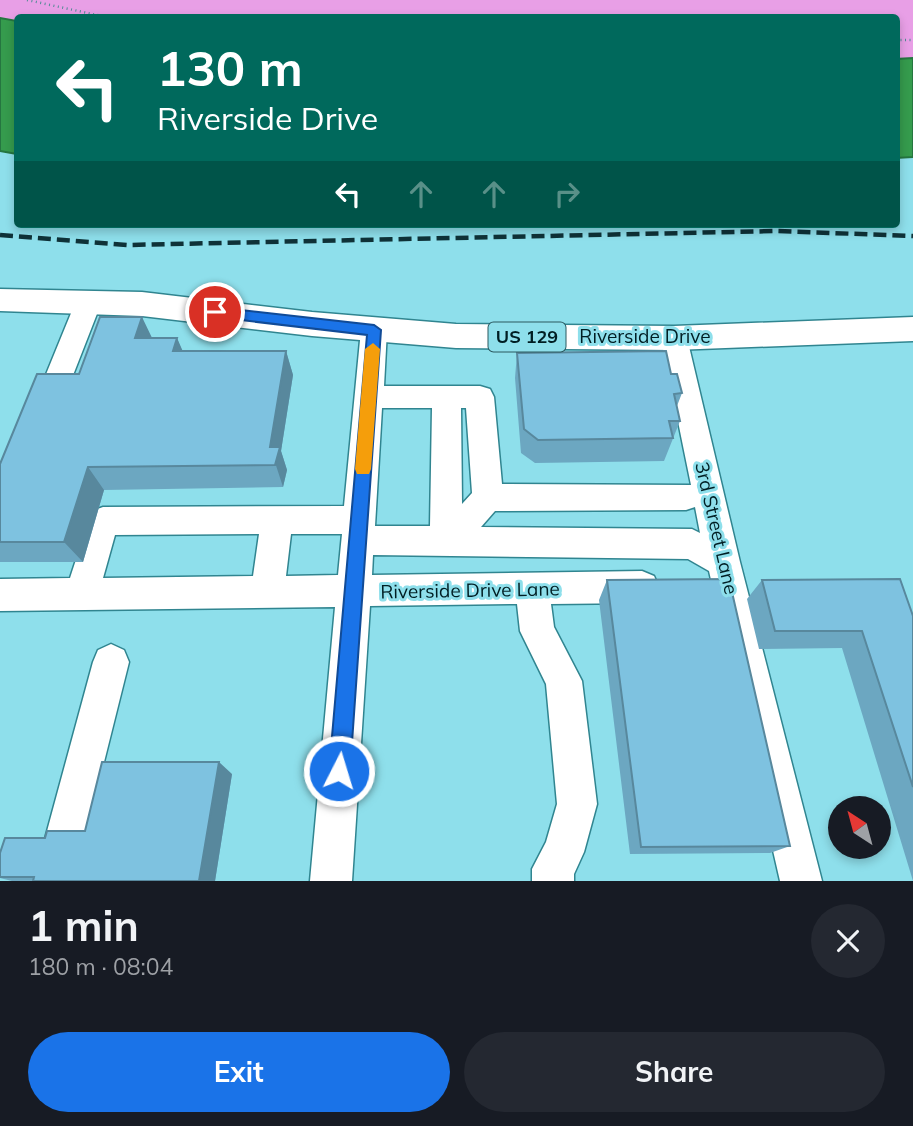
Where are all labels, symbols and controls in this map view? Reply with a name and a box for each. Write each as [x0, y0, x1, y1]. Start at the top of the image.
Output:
text: 130 m [157, 37, 303, 98]
icon: left [42, 42, 133, 133]
text: Riverside Drive [157, 98, 378, 138]
icon: left [329, 175, 367, 213]
icon: ahead [402, 175, 440, 213]
icon: ahead [475, 175, 513, 213]
icon: right [548, 175, 586, 213]
pin [185, 282, 245, 342]
icon: arrive [196, 293, 234, 331]
road number: US 129 [489, 323, 566, 352]
street label: Riverside Drive [579, 324, 711, 348]
street label: 3rd Street Lane [690, 459, 744, 597]
street label: Riverside Drive Lane [380, 576, 560, 604]
position arrow [302, 734, 376, 808]
north arrow [828, 796, 891, 859]
map controls [828, 796, 891, 859]
text: 1 min [28, 899, 139, 952]
button: close [811, 904, 885, 978]
text: 180 m · 08:04 [28, 952, 173, 981]
button: Exit [28, 1032, 450, 1112]
button: Share [464, 1032, 885, 1112]

